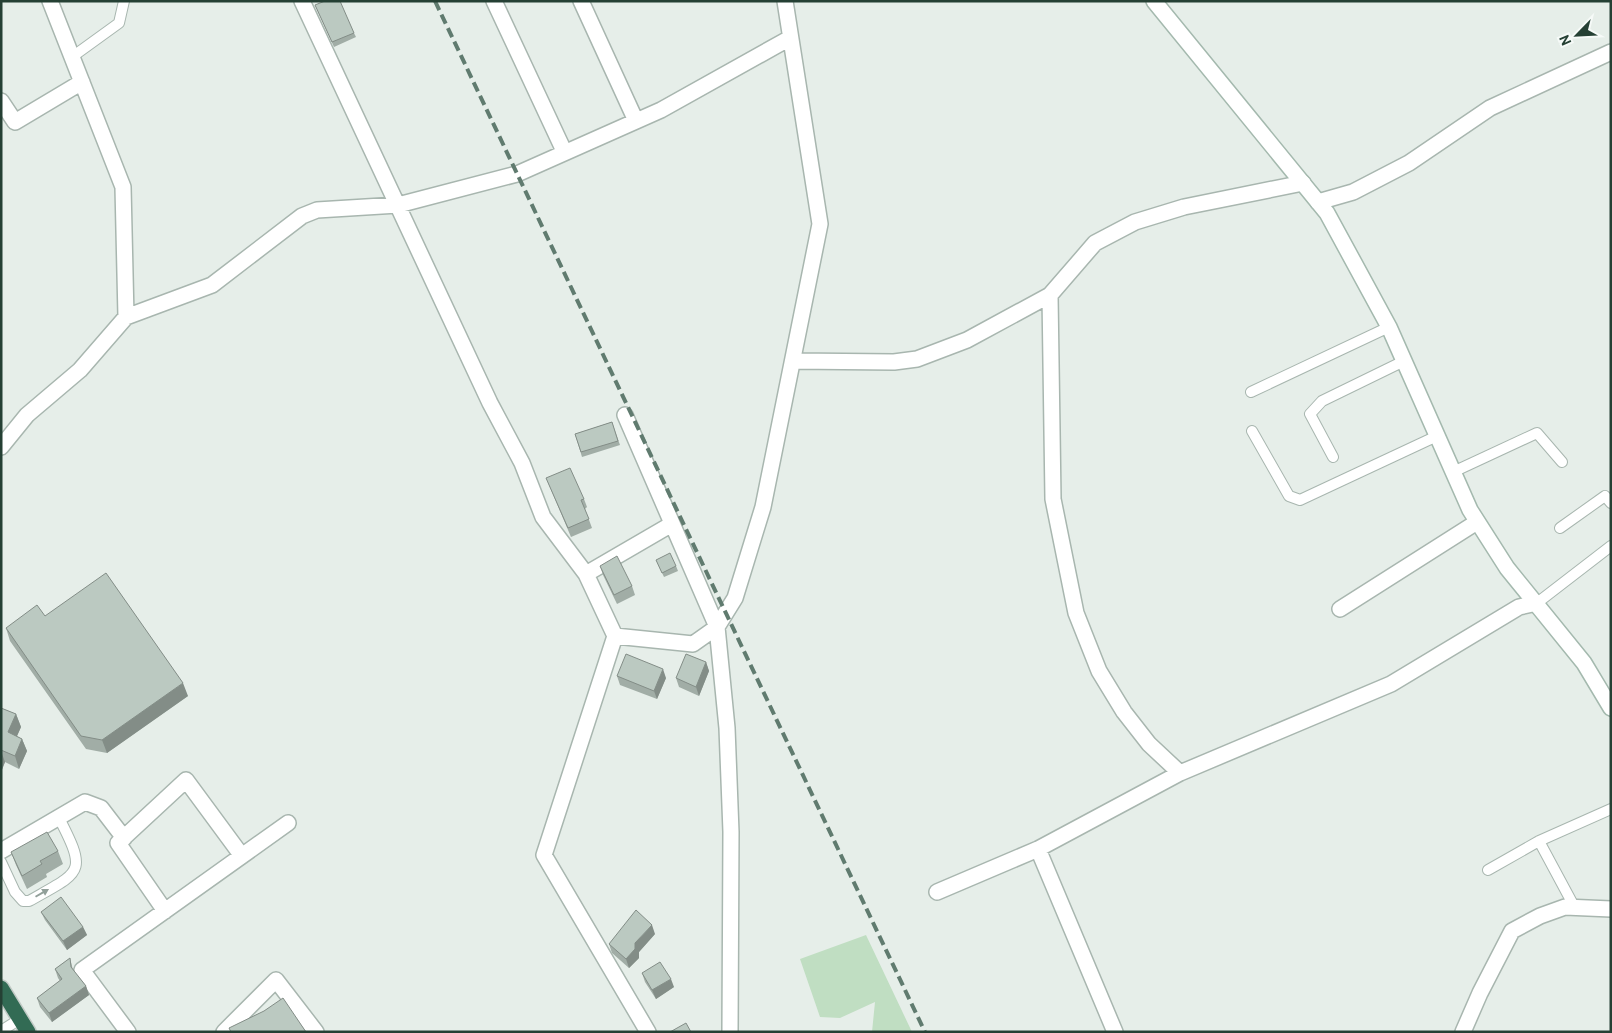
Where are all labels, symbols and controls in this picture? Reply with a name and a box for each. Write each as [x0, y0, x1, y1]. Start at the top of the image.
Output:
north arrow [1552, 10, 1602, 60]
text: N [1557, 32, 1576, 48]
one-way arrow [36, 889, 49, 898]

